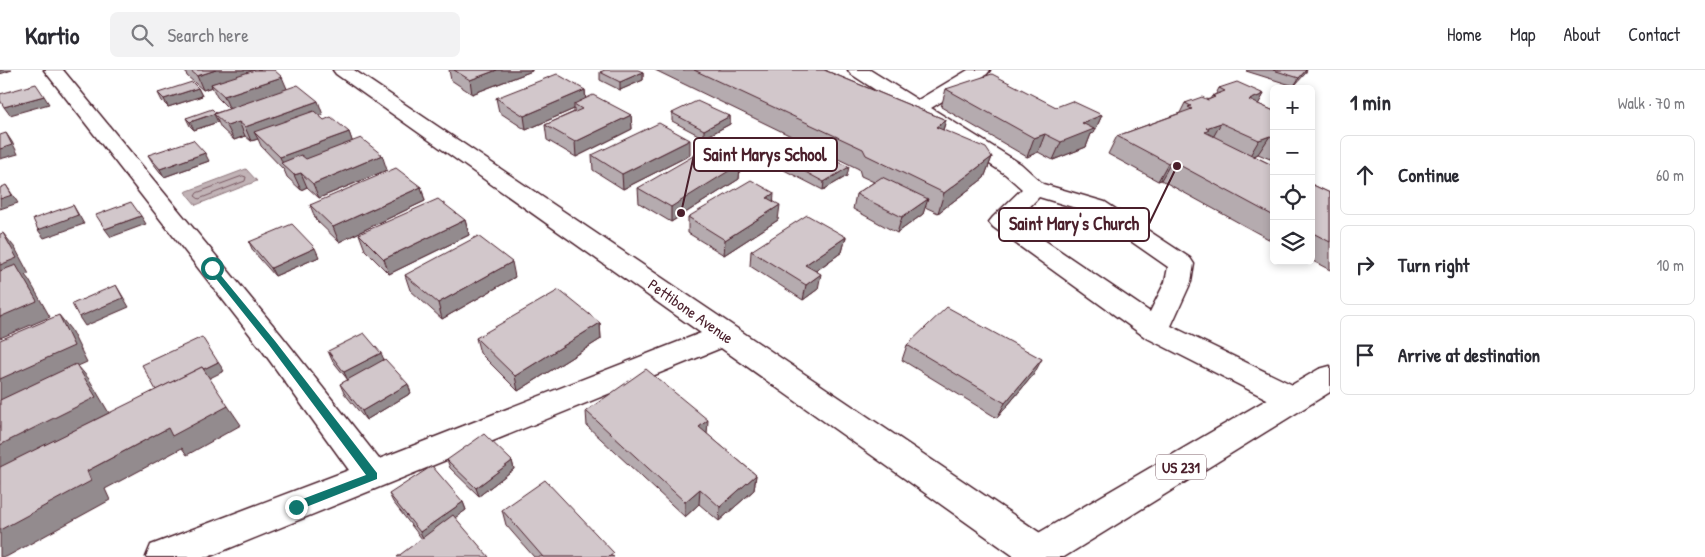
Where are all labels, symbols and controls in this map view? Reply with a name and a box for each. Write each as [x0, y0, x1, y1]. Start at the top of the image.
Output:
search box [110, 12, 460, 57]
text: Kartio [25, 19, 80, 51]
icon: search [128, 21, 156, 49]
text: Search here [168, 22, 249, 48]
text: Home [1447, 22, 1482, 47]
text: Map [1510, 22, 1535, 47]
text: About [1563, 22, 1600, 47]
text: Contact [1628, 22, 1680, 47]
map controls [1270, 85, 1315, 265]
button: + [1270, 85, 1315, 130]
text: 1 min [1350, 88, 1391, 117]
text: Walk · 70 m [1618, 92, 1685, 114]
button: − [1270, 130, 1315, 175]
callout: Saint Marys School [694, 138, 837, 171]
text: Saint Marys School [703, 142, 828, 168]
icon: ahead [1351, 161, 1379, 189]
text: Continue [1398, 162, 1459, 188]
text: 60 m [1656, 164, 1684, 186]
button: locate [1270, 175, 1315, 220]
callout: Saint Mary's Church [999, 208, 1149, 241]
text: Saint Mary's Church [1009, 211, 1140, 237]
button: layers [1270, 220, 1315, 265]
icon: right [1351, 251, 1379, 279]
text: Turn right [1398, 252, 1469, 278]
text: 10 m [1656, 254, 1684, 276]
route start [201, 257, 224, 280]
street label: Pettibone Avenue [644, 273, 739, 349]
icon: arrive [1351, 341, 1379, 369]
text: Arrive at destination [1398, 342, 1540, 368]
road number: US 231 [1156, 454, 1206, 480]
route end [285, 496, 308, 519]

